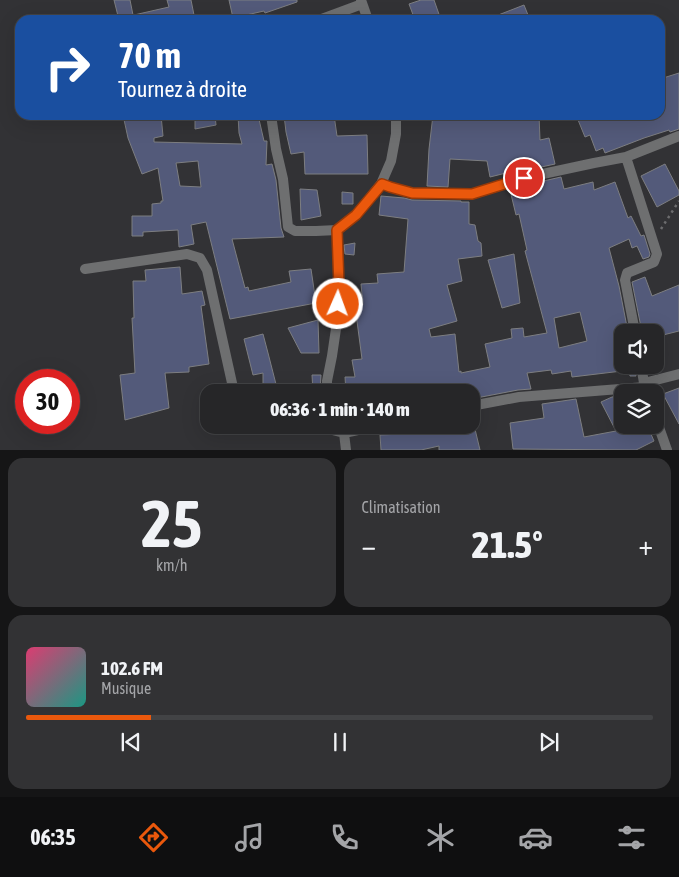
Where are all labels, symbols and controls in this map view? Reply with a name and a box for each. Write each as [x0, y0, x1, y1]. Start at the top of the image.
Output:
icon: right [35, 35, 100, 100]
text: 70 m [118, 35, 181, 75]
text: Tournez à droite [118, 76, 247, 102]
pin [503, 157, 545, 199]
icon: arrive [510, 164, 538, 192]
position arrow [311, 277, 363, 329]
map controls [614, 324, 664, 434]
button: sound [614, 324, 664, 374]
speed limit sign: 30 [15, 369, 80, 434]
button: layers [614, 384, 664, 434]
text: 06:36 · 1 min · 140 m [270, 398, 410, 420]
text: 25 [141, 486, 202, 561]
text: Climatisation [362, 498, 441, 516]
text: 21.5° [472, 523, 543, 566]
text: − [362, 529, 376, 561]
text: + [638, 529, 653, 561]
text: km/h [156, 556, 188, 574]
text: 102.6 FM [101, 657, 163, 679]
text: Musique [101, 679, 151, 697]
icon: previous [117, 728, 145, 756]
icon: pause [326, 728, 354, 756]
icon: next [535, 728, 563, 756]
icon: directions [136, 820, 171, 855]
icon: music [232, 820, 267, 855]
icon: phone [327, 820, 362, 855]
icon: climate [423, 820, 458, 855]
icon: car [518, 820, 553, 855]
icon: filters [614, 820, 649, 855]
text: 06:35 [30, 824, 76, 850]

